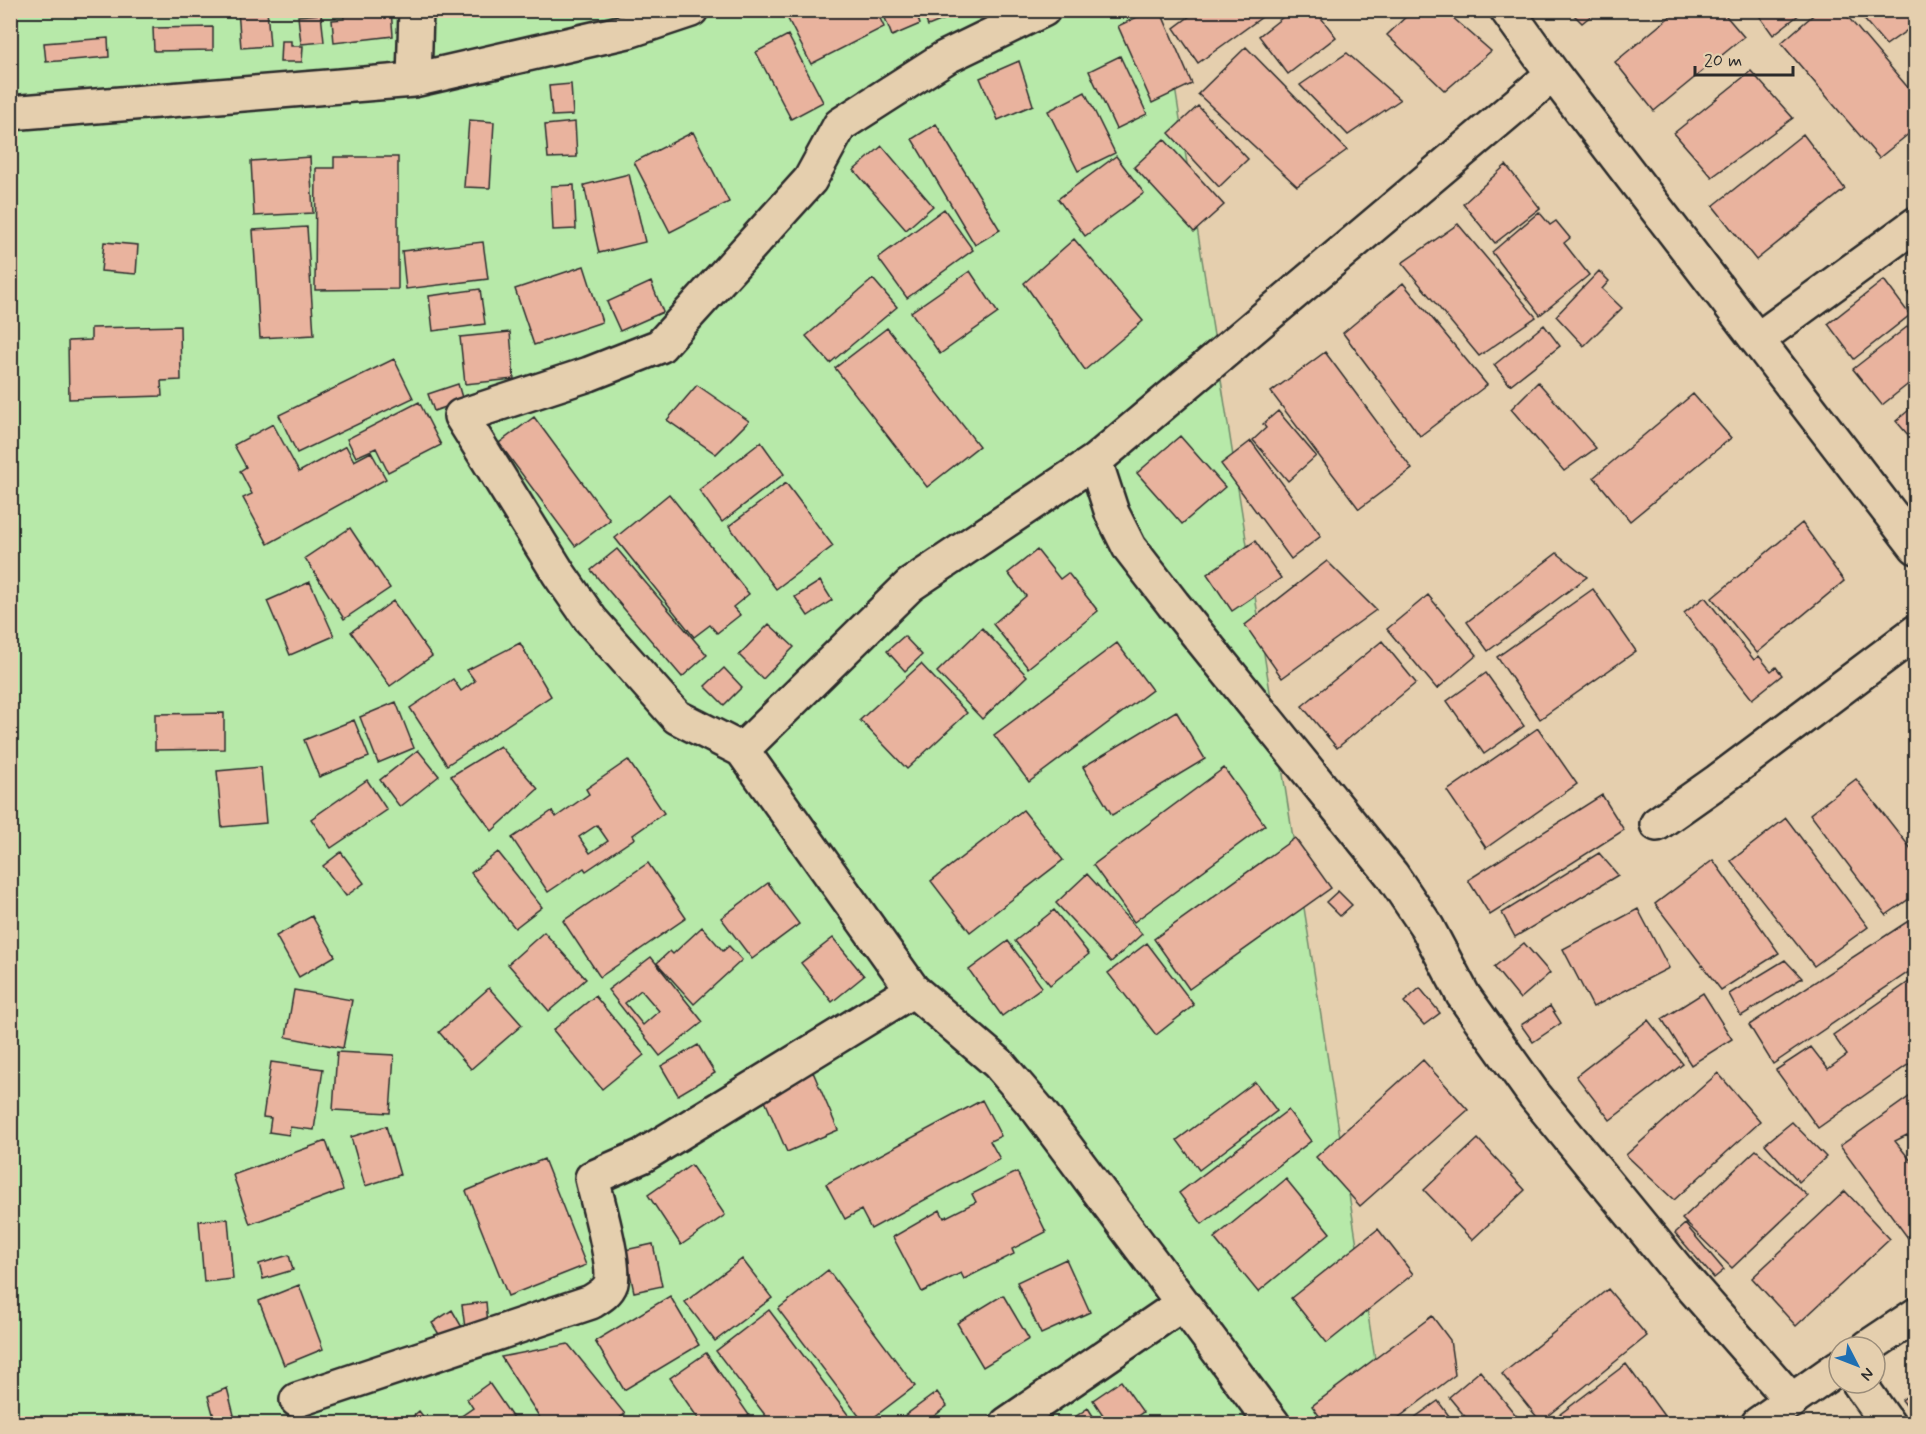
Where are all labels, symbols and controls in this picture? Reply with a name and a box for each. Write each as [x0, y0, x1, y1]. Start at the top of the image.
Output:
scale bar [1695, 39, 1792, 77]
text: 20 m [1704, 49, 1742, 73]
north arrow [1827, 1335, 1887, 1395]
text: N [1856, 1363, 1878, 1385]

